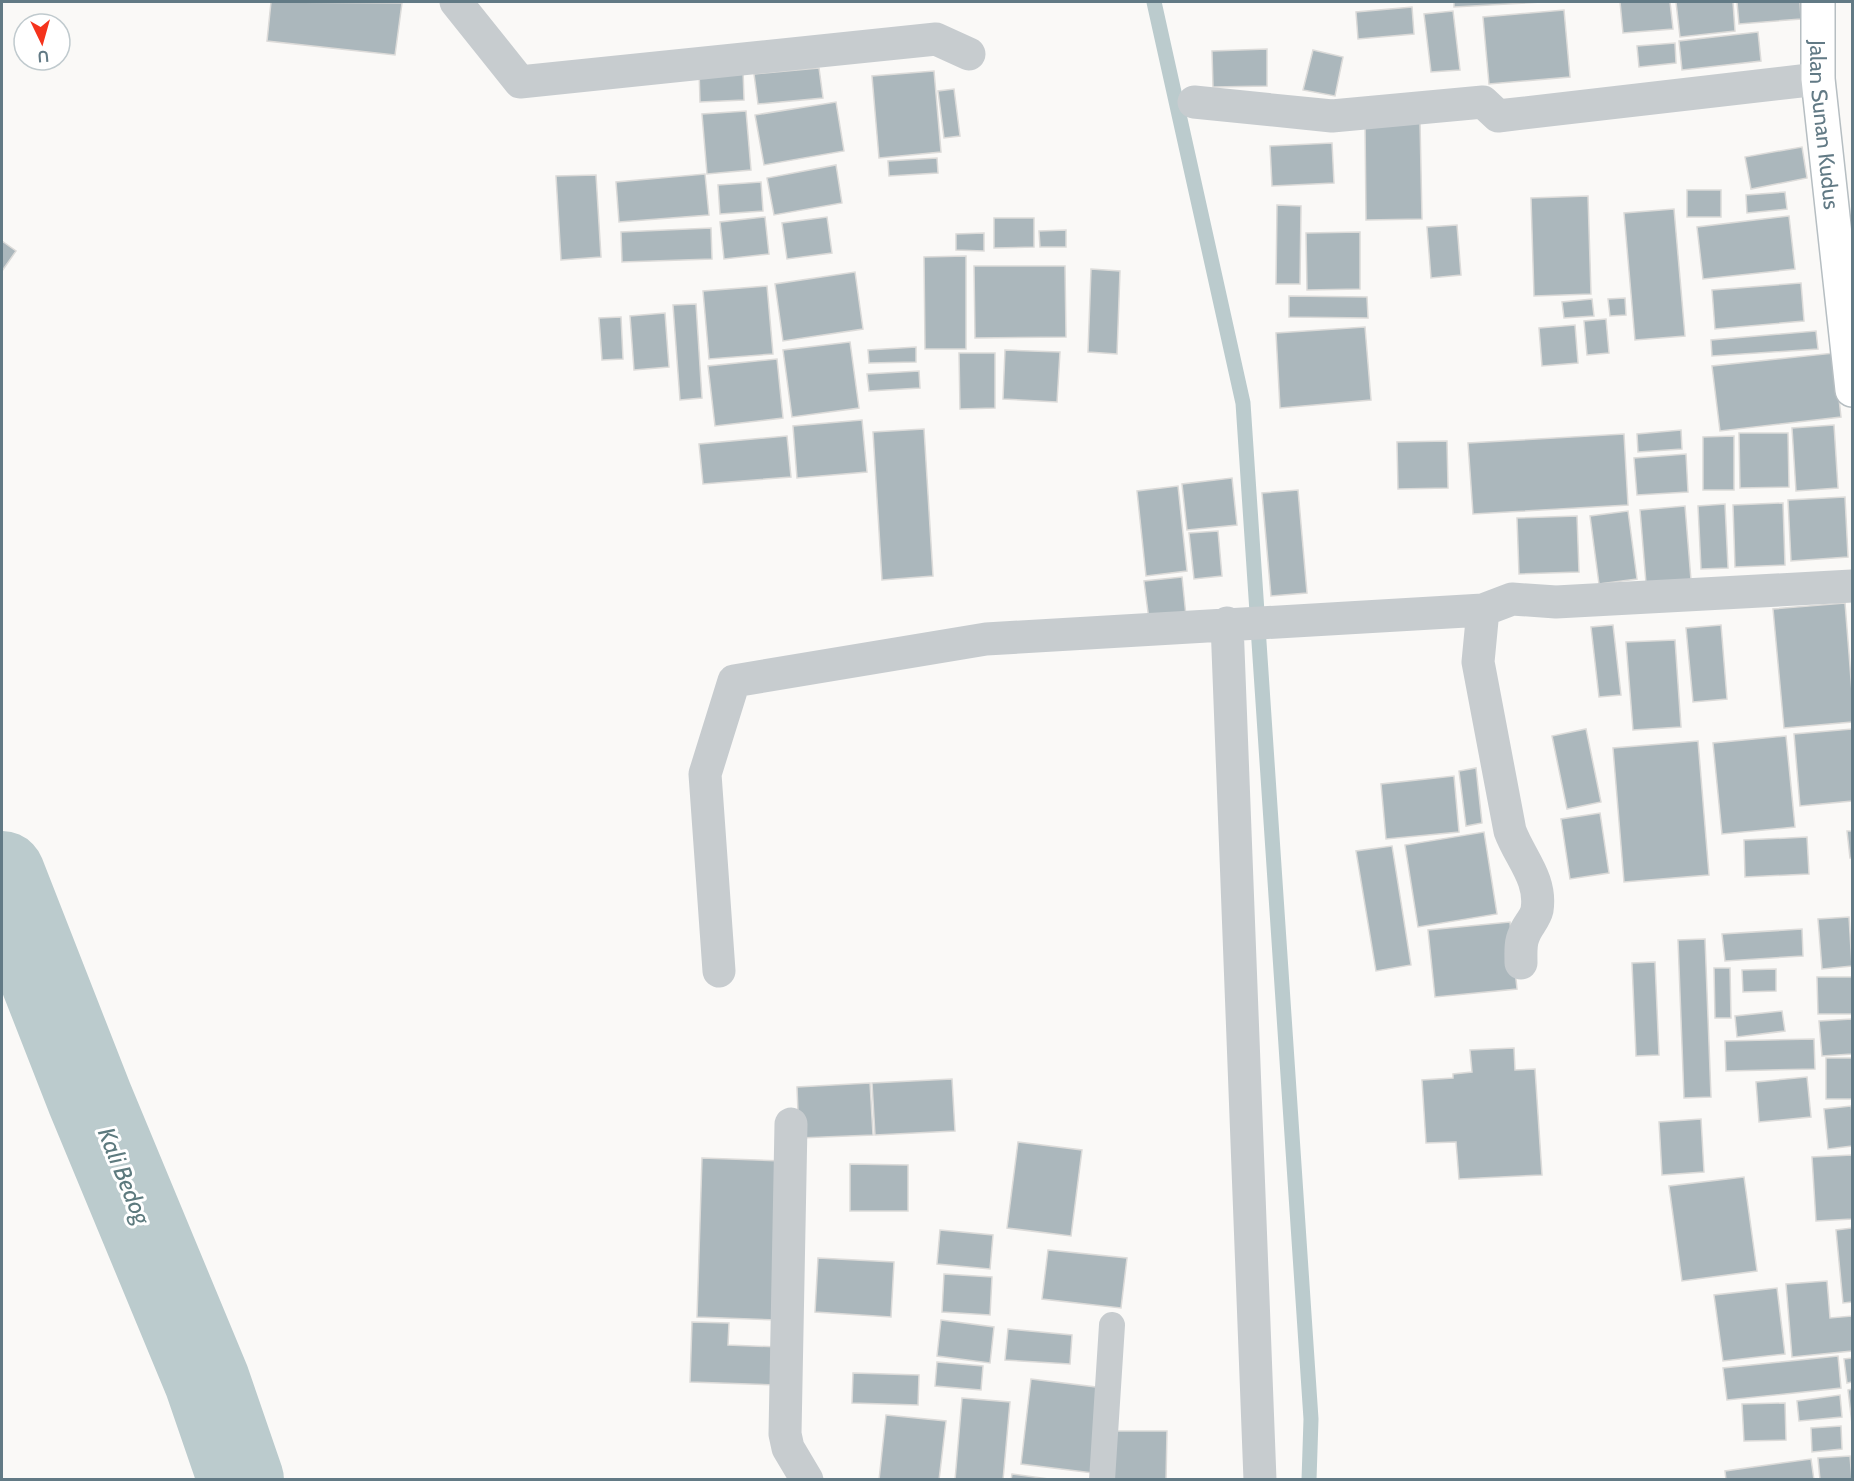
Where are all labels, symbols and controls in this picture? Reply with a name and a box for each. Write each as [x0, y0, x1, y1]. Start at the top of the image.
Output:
north arrow [12, 12, 72, 72]
street label: Jalan Sunan Kudus [1804, 39, 1845, 211]
text: U [37, 46, 50, 66]
water label: Kali Bedog [92, 1123, 157, 1229]

